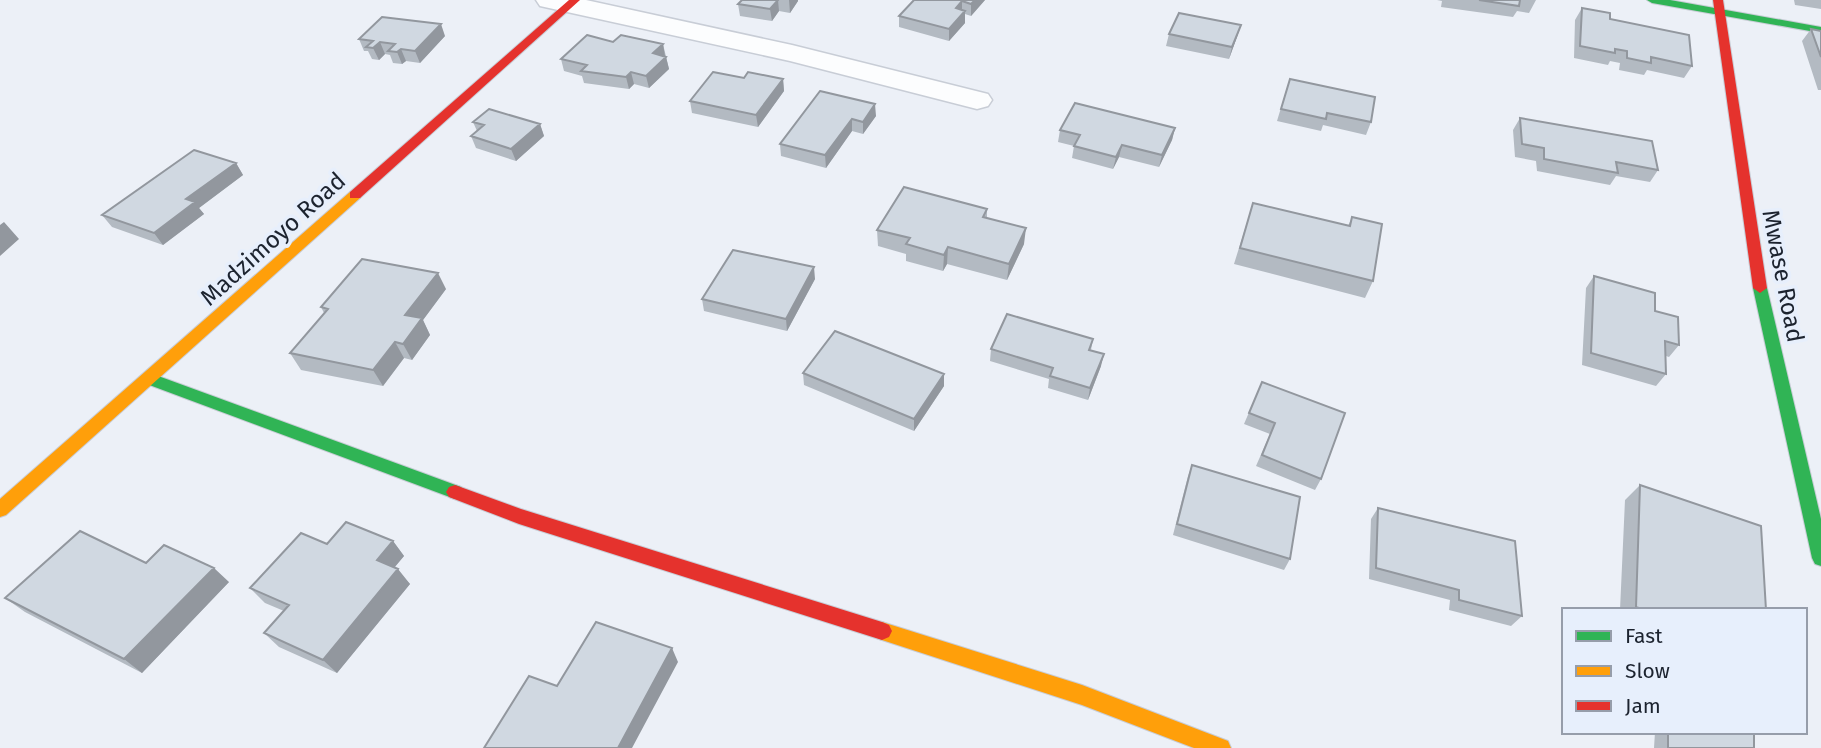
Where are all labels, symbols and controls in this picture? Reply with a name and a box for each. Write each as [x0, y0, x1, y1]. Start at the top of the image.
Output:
street label: Madzimoyo Road [195, 167, 351, 311]
street label: Mwase Road [1756, 207, 1810, 345]
legend [1562, 608, 1807, 734]
text: Fast [1625, 623, 1663, 649]
text: Slow [1625, 658, 1670, 684]
text: Jam [1625, 693, 1661, 719]

